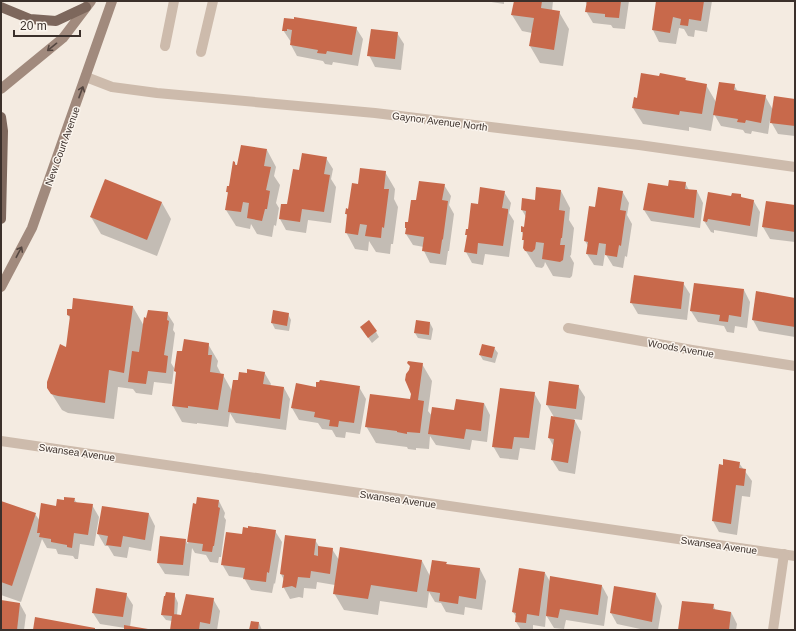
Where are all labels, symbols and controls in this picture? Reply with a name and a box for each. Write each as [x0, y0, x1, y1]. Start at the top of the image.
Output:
scale bar [14, 12, 80, 38]
text: 20 m [20, 19, 47, 33]
one-way arrow [46, 43, 57, 52]
one-way arrow [78, 86, 85, 99]
street label: New Court Avenue [43, 105, 82, 187]
street label: Gaynor Avenue North [392, 110, 488, 133]
one-way arrow [16, 247, 24, 259]
street label: Woods Avenue [647, 337, 715, 360]
street label: Swansea Avenue [38, 442, 116, 463]
street label: Swansea Avenue [359, 489, 437, 510]
street label: Swansea Avenue [680, 535, 758, 556]

